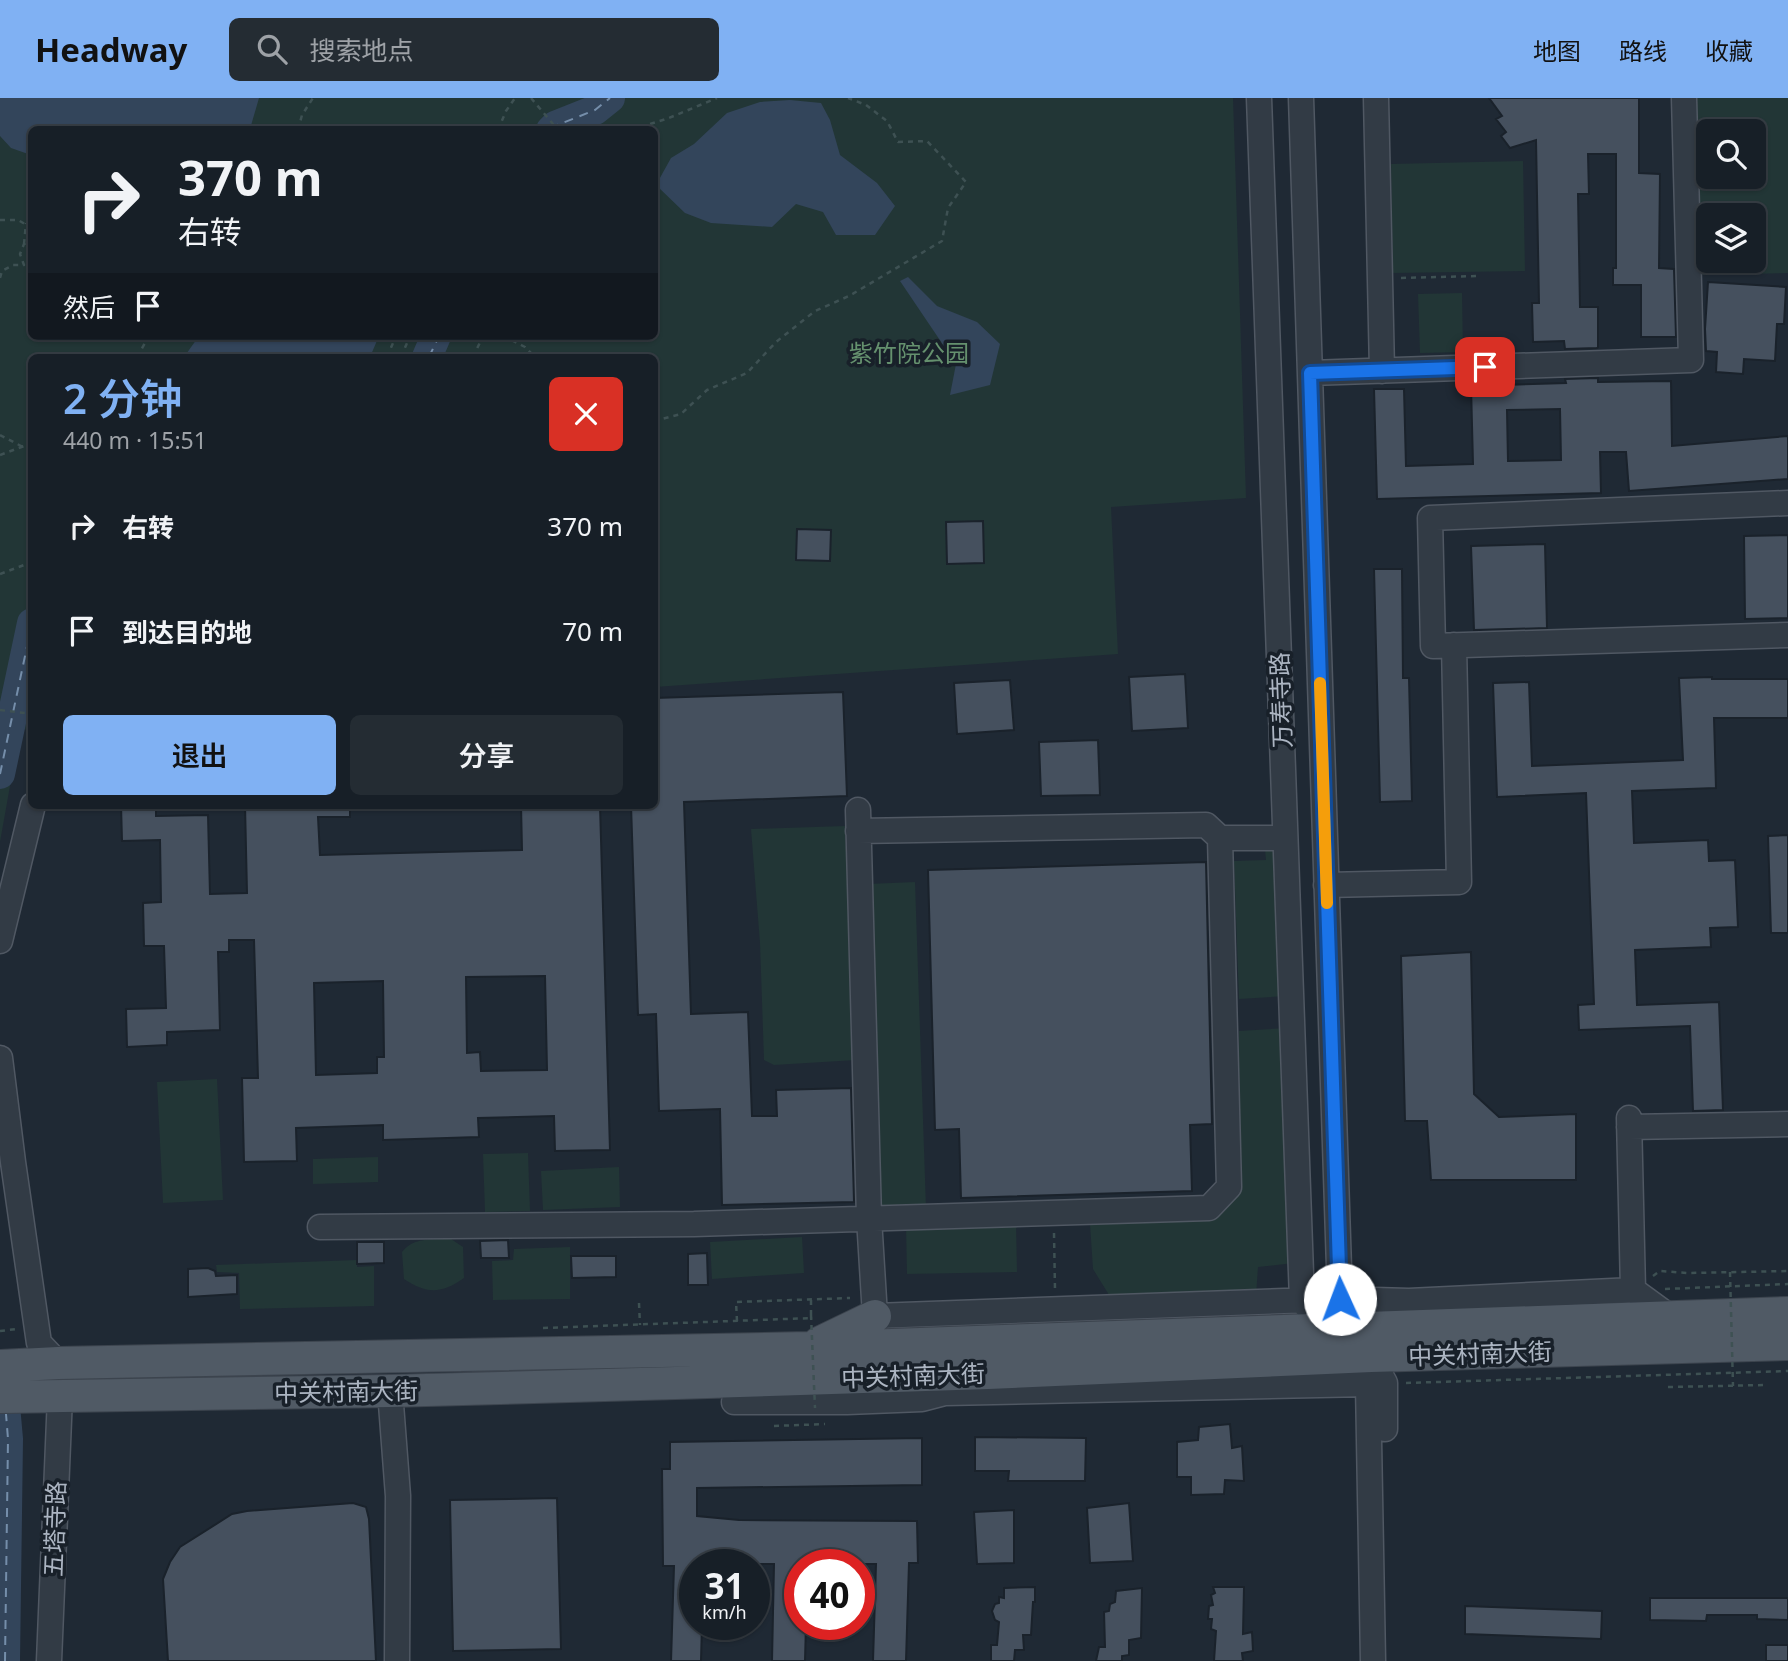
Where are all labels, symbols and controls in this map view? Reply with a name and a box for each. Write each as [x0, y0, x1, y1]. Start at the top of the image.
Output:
search box [229, 18, 719, 81]
text: Headway [35, 27, 187, 72]
icon: search [253, 30, 291, 68]
text: 搜索地点 [309, 32, 413, 68]
text: 地图 [1533, 34, 1581, 67]
text: 路线 [1619, 34, 1667, 67]
text: 收藏 [1705, 34, 1753, 67]
map controls [1696, 119, 1766, 273]
button: search [1696, 119, 1766, 189]
text: 370 m [178, 144, 323, 210]
icon: right [63, 154, 154, 245]
button: layers [1696, 203, 1766, 273]
text: 右转 [178, 210, 242, 253]
icon: arrive [129, 287, 167, 325]
text: 然后 [63, 289, 115, 325]
park label: 紫竹院公园 [849, 336, 969, 369]
pin [1455, 337, 1515, 397]
icon: arrive [1466, 348, 1504, 386]
text: 2 分钟 [63, 369, 182, 426]
button: close [549, 377, 623, 451]
text: 440 m · 15:51 [63, 424, 207, 456]
icon: right [63, 507, 101, 545]
text: 370 m [547, 508, 623, 544]
text: 右转 [122, 509, 174, 545]
icon: arrive [63, 612, 101, 650]
text: 70 m [562, 613, 623, 649]
text: 到达目的地 [122, 614, 252, 650]
street label: 万寿寺路 [1262, 651, 1298, 749]
button: 退出 [63, 715, 336, 795]
button: 分享 [350, 715, 623, 795]
position arrow [1303, 1262, 1377, 1336]
street label: 中关村南大街 [1407, 1334, 1553, 1372]
street label: 中关村南大街 [840, 1356, 986, 1394]
street label: 中关村南大街 [274, 1373, 418, 1409]
street label: 五塔寺路 [36, 1480, 72, 1578]
speed limit sign: 40 [784, 1549, 875, 1640]
text: 31 [704, 1562, 745, 1609]
text: km/h [702, 1600, 747, 1624]

